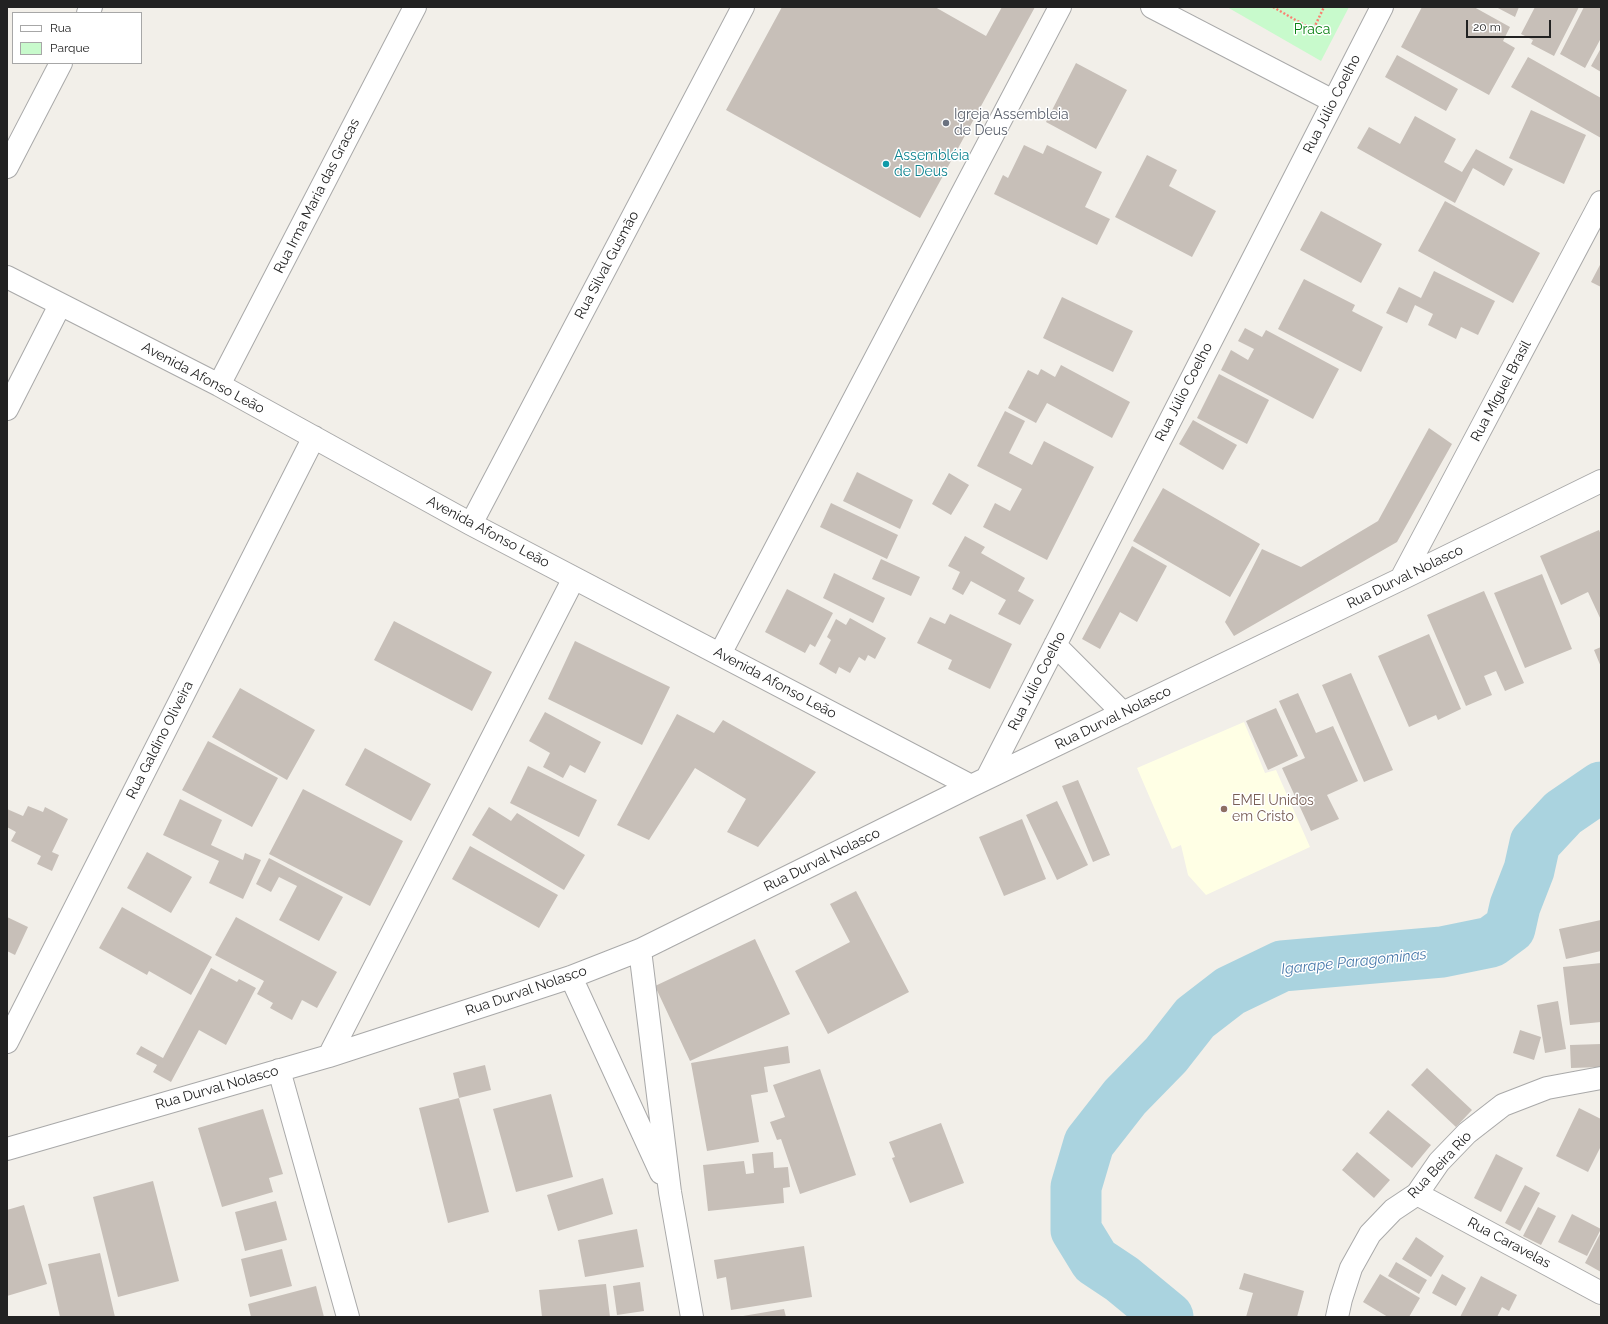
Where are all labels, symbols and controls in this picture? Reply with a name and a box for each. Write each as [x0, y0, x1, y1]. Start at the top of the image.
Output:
legend [12, 12, 142, 64]
scale bar [1468, 12, 1553, 38]
text: 20 m [1473, 20, 1501, 34]
text: Rua [50, 21, 71, 35]
park label: Praca [1294, 22, 1330, 38]
text: Parque [50, 41, 90, 55]
street label: Rua Júlio Coelho [1300, 52, 1364, 156]
place label: Igreja Assembleia de Deus [954, 107, 1069, 140]
street label: Rua Irma Maria das Gracas [271, 116, 363, 276]
marker: Igreja Assembleia de Deus [941, 118, 951, 128]
place label: Assembléia de Deus [894, 148, 969, 180]
marker: Assembléia de Deus [881, 159, 891, 169]
street label: Rua Silval Gusmão [571, 208, 643, 322]
street label: Rua Miguel Brasil [1467, 338, 1535, 444]
street label: Avenida Afonso Leão [139, 339, 267, 417]
street label: Rua Júlio Coelho [1152, 340, 1216, 444]
street label: Avenida Afonso Leão [424, 493, 552, 571]
street label: Rua Durval Nolasco [1344, 542, 1466, 612]
street label: Rua Júlio Coelho [1005, 629, 1069, 733]
street label: Avenida Afonso Leão [711, 644, 839, 722]
street label: Rua Galdino Oliveira [123, 678, 197, 802]
street label: Rua Durval Nolasco [1052, 683, 1174, 753]
place label: EMEI Unidos em Cristo [1232, 793, 1314, 826]
marker: EMEI Unidos em Cristo [1219, 804, 1229, 814]
street label: Rua Durval Nolasco [761, 825, 883, 895]
water label: Igarape Paragominas [1280, 945, 1428, 979]
street label: Rua Durval Nolasco [463, 962, 589, 1020]
street label: Rua Durval Nolasco [154, 1062, 280, 1114]
street label: Rua Beira Rio [1405, 1128, 1475, 1202]
street label: Rua Caravelas [1465, 1214, 1553, 1272]

